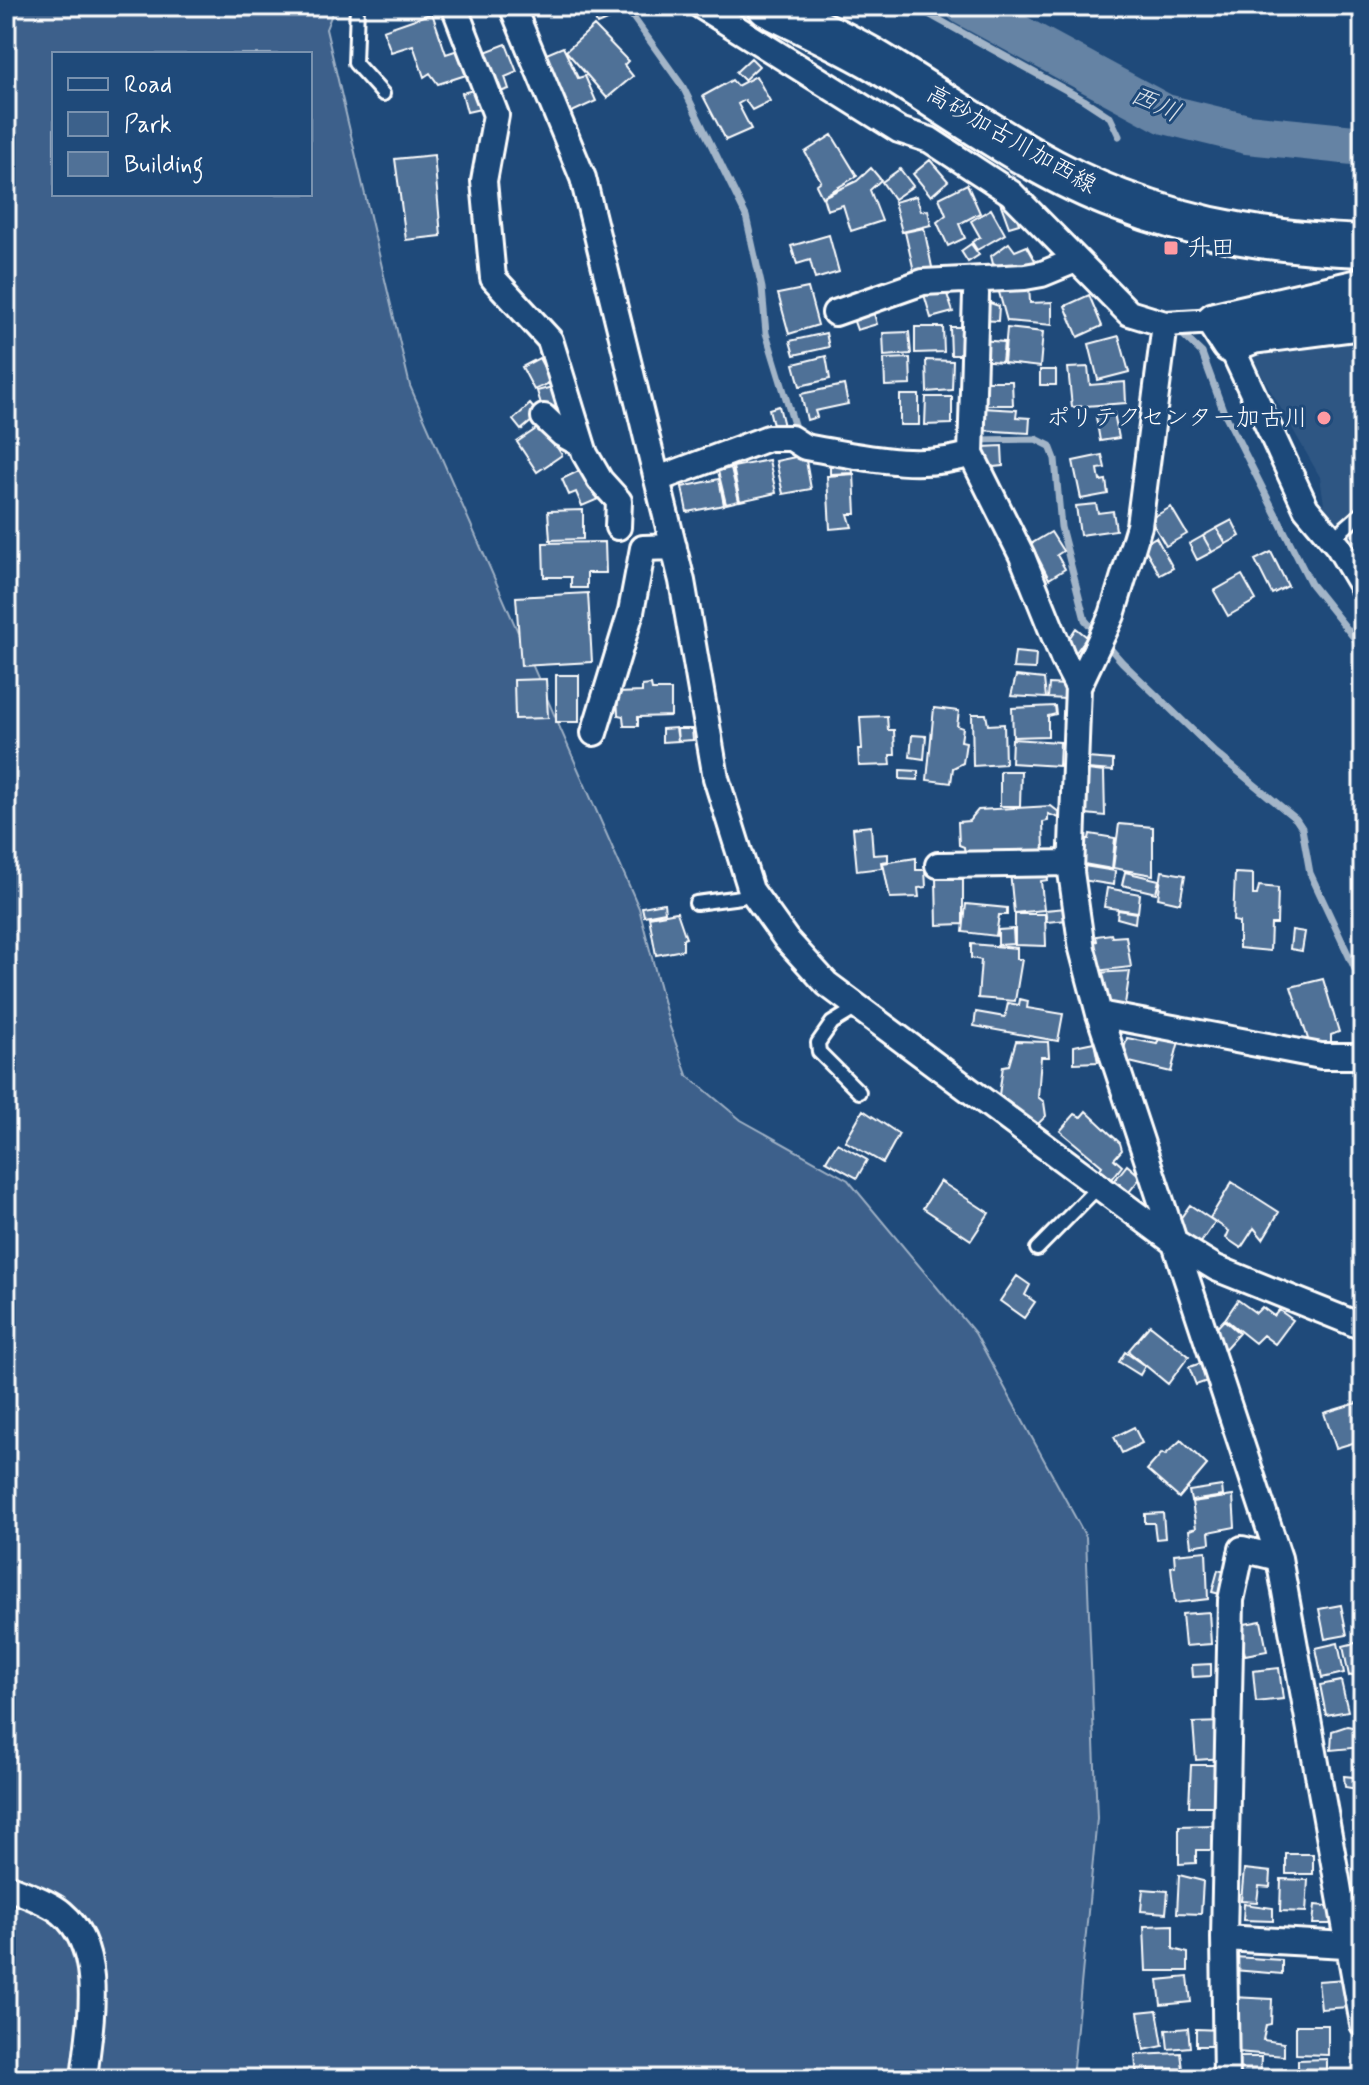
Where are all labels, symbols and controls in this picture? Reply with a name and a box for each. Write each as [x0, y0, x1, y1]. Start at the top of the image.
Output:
legend [52, 52, 312, 196]
text: Road [124, 70, 172, 101]
street label: 高砂加古川加西線 [920, 79, 1102, 201]
water label: 西川 [1124, 79, 1186, 131]
text: Park [124, 110, 172, 141]
text: Building [124, 150, 204, 184]
place label: 升田 [1187, 233, 1235, 264]
marker: 升田 [1162, 239, 1180, 257]
place label: ポリテクセンター加古川 [1046, 403, 1308, 434]
marker: ポリテクセンター加古川 [1315, 409, 1333, 427]

